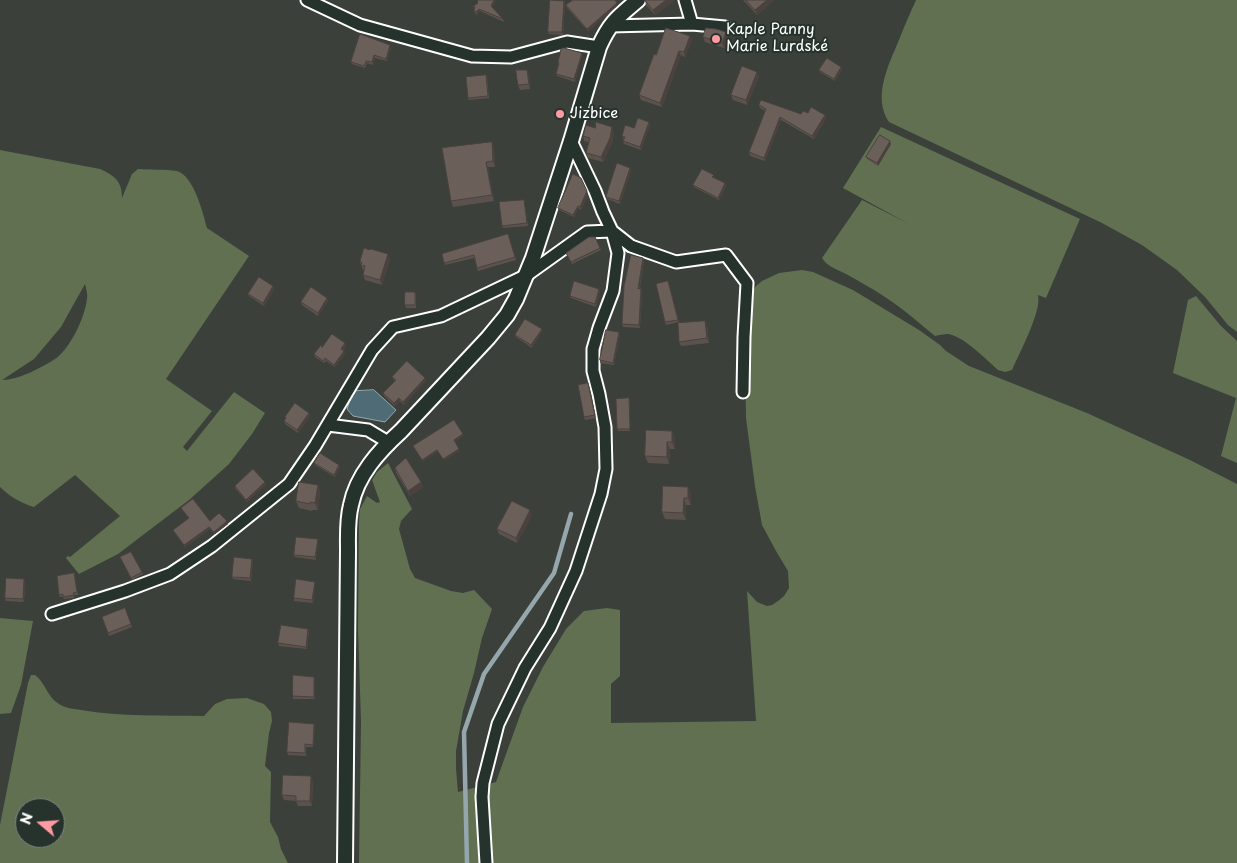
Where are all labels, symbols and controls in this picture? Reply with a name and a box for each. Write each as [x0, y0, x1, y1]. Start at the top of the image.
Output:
place label: Kaple Panny Marie Lurdské [726, 21, 828, 56]
marker: Kaple Panny Marie Lurdské [710, 33, 722, 45]
place label: Jizbice [570, 105, 618, 123]
marker: Jizbice [554, 108, 566, 120]
north arrow [15, 798, 65, 848]
text: N [15, 810, 38, 827]

